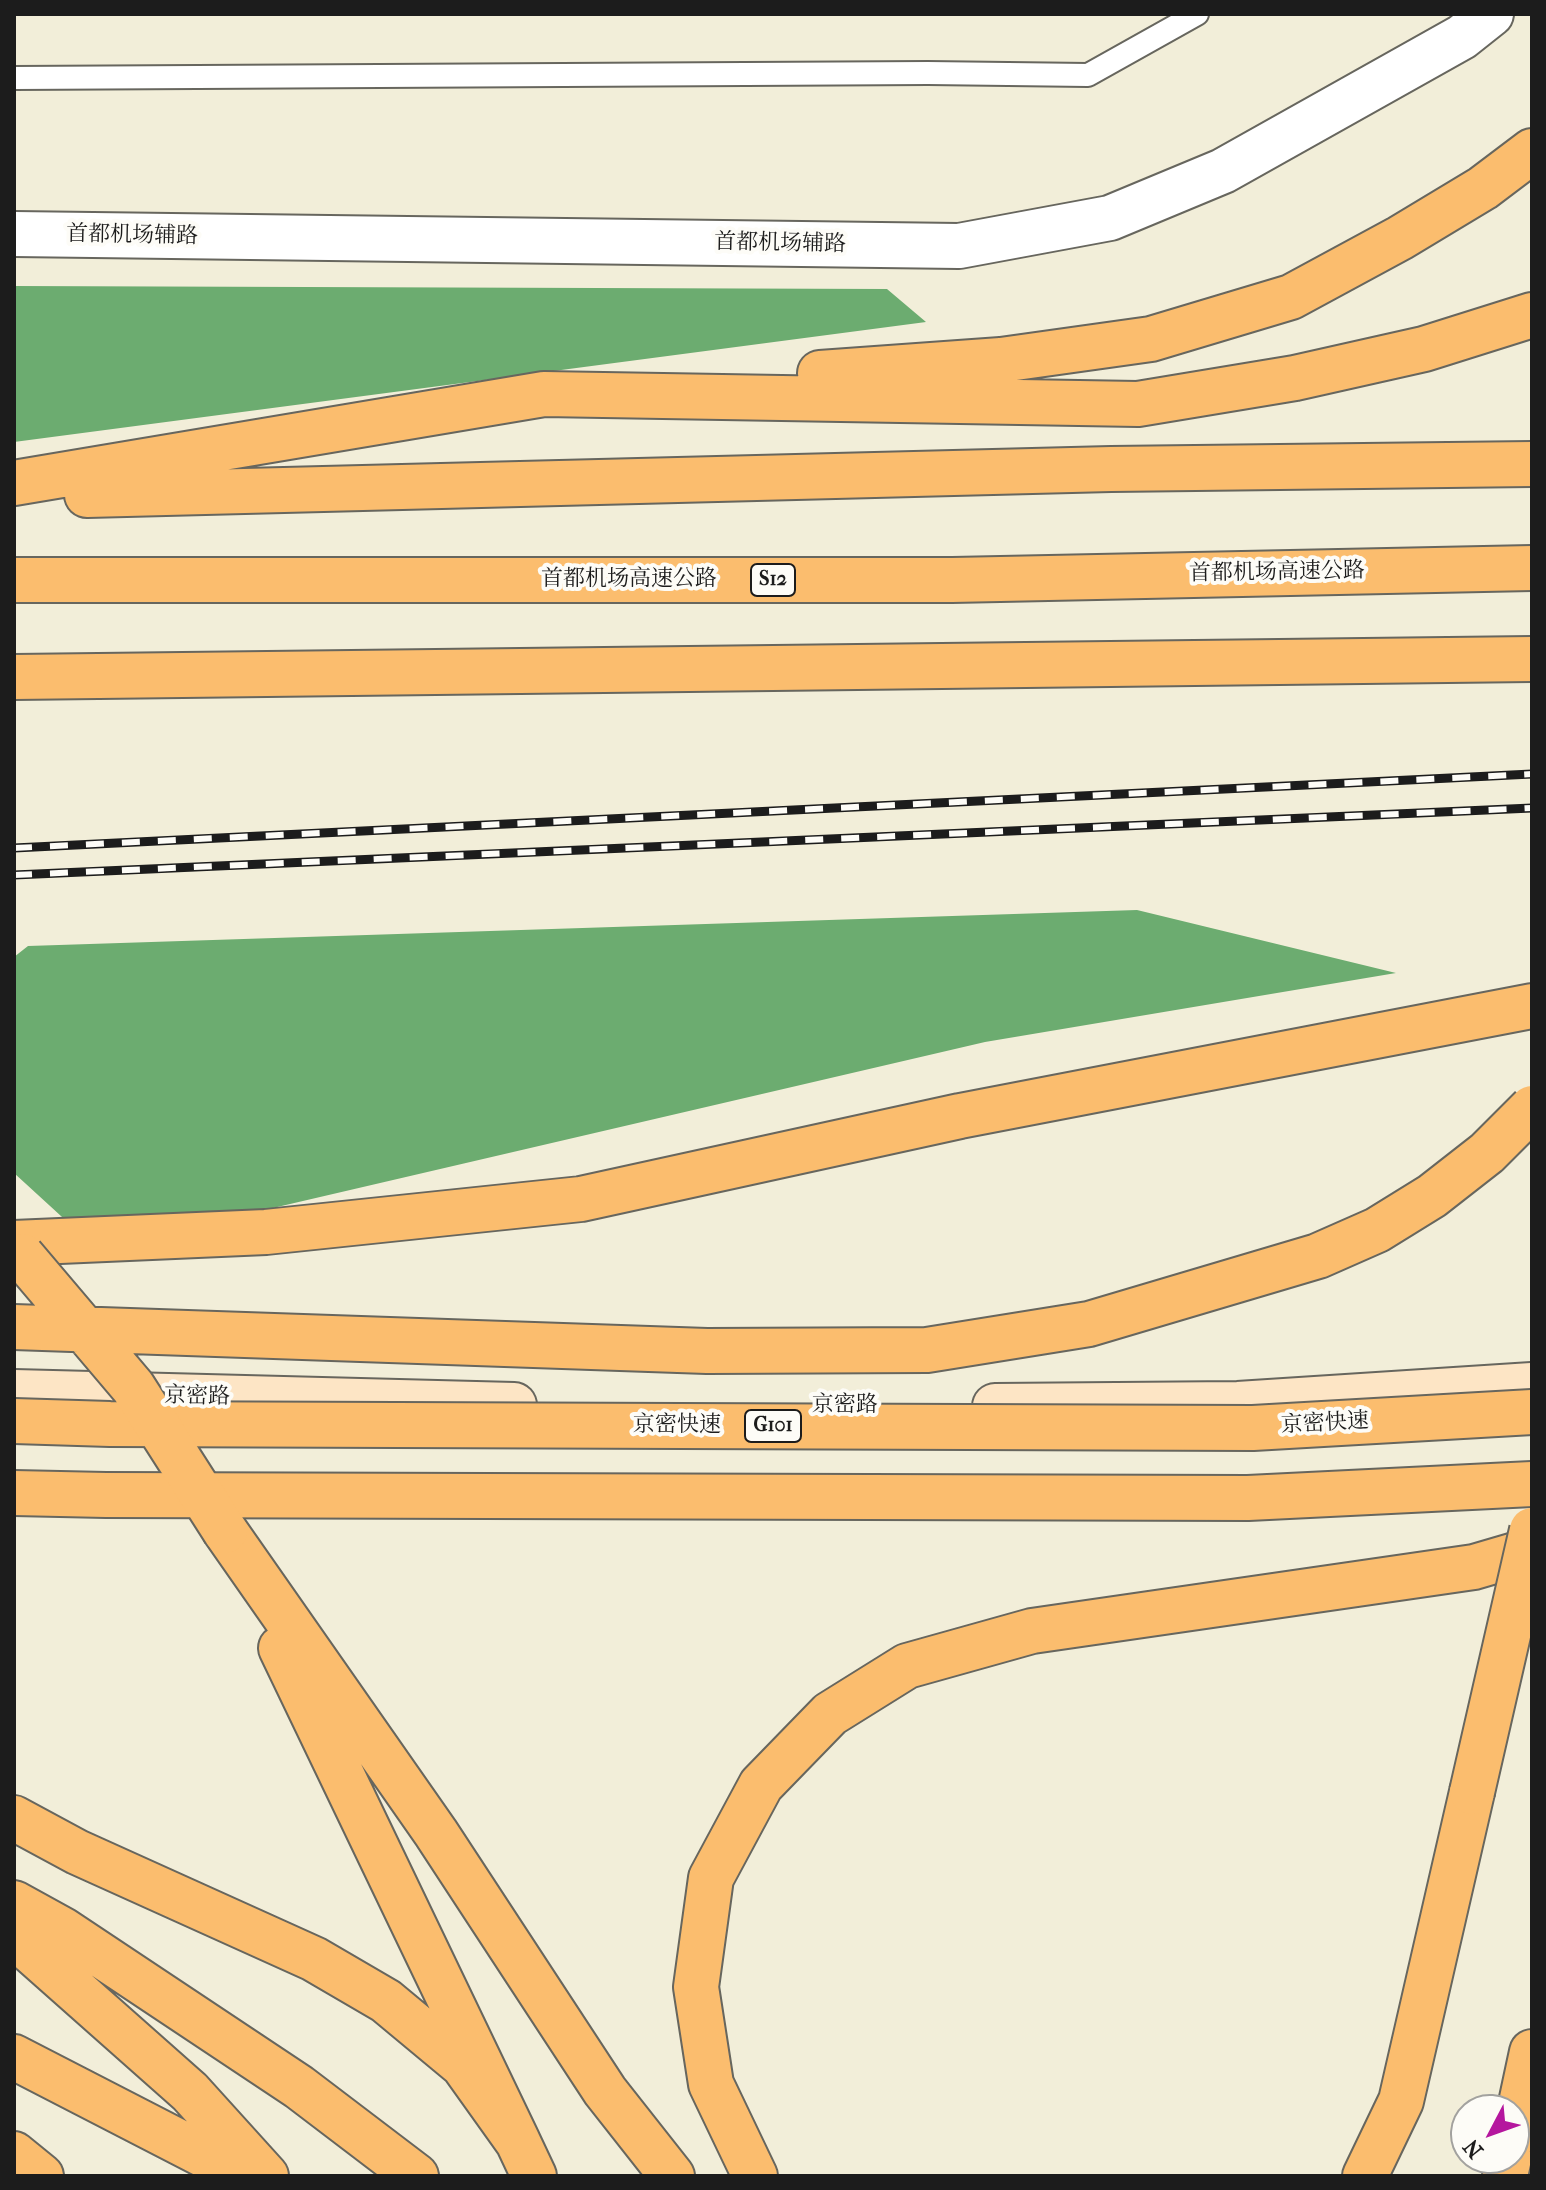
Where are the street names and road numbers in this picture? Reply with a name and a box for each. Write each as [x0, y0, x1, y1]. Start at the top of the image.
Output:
street label: 首都机场辅路 [66, 222, 198, 250]
street label: 首都机场辅路 [714, 230, 846, 258]
street label: 首都机场高速公路 [1189, 558, 1365, 588]
road number: S12 [751, 564, 795, 596]
street label: 首都机场高速公路 [541, 567, 717, 593]
street label: 京密路 [164, 1383, 230, 1411]
street label: 京密路 [812, 1393, 878, 1419]
street label: 京密快速 [1280, 1409, 1370, 1439]
road number: G101 [745, 1410, 801, 1442]
street label: 京密快速 [633, 1413, 721, 1439]

